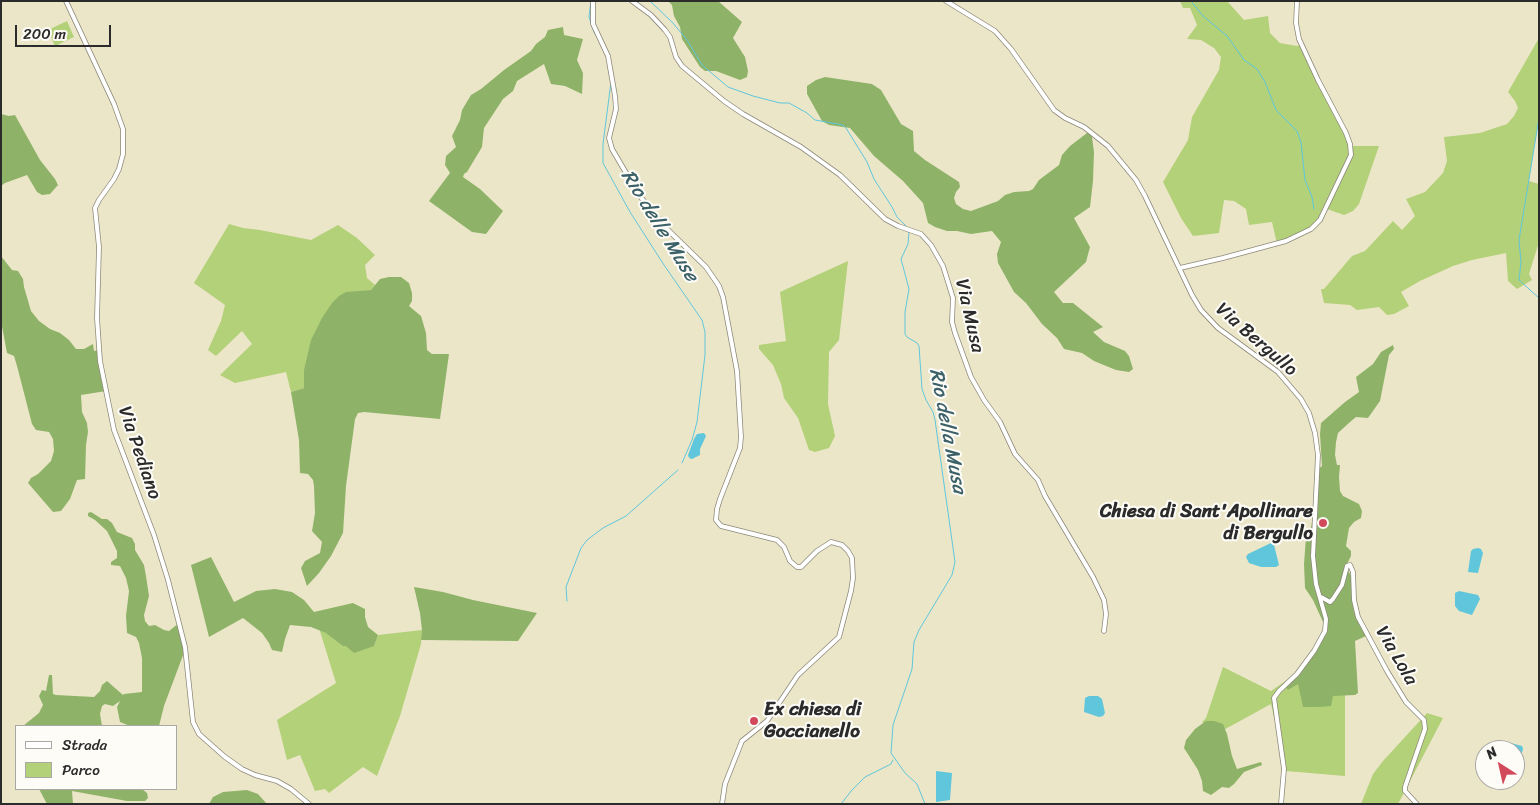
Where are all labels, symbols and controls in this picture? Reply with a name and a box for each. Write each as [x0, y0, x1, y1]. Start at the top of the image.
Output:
scale bar [18, 15, 114, 47]
text: 200 m [23, 21, 66, 47]
water label: Rio delle Muse [615, 166, 703, 286]
street label: Via Musa [949, 277, 989, 355]
street label: Via Bergullo [1211, 298, 1301, 382]
water label: Rio della Musa [923, 366, 971, 496]
street label: Via Pediano [112, 403, 166, 503]
place label: Chiesa di Sant'Apollinare di Bergullo [1100, 501, 1313, 545]
marker: Chiesa di Sant'Apollinare di Bergullo [1317, 517, 1329, 529]
street label: Via Lola [1370, 622, 1422, 690]
place label: Ex chiesa di Goccianello [764, 699, 861, 743]
marker: Ex chiesa di Goccianello [748, 715, 760, 727]
legend [15, 725, 178, 790]
text: Strada [62, 732, 107, 758]
north arrow [1475, 740, 1525, 790]
text: N [1481, 740, 1503, 766]
text: Parco [62, 757, 100, 783]

